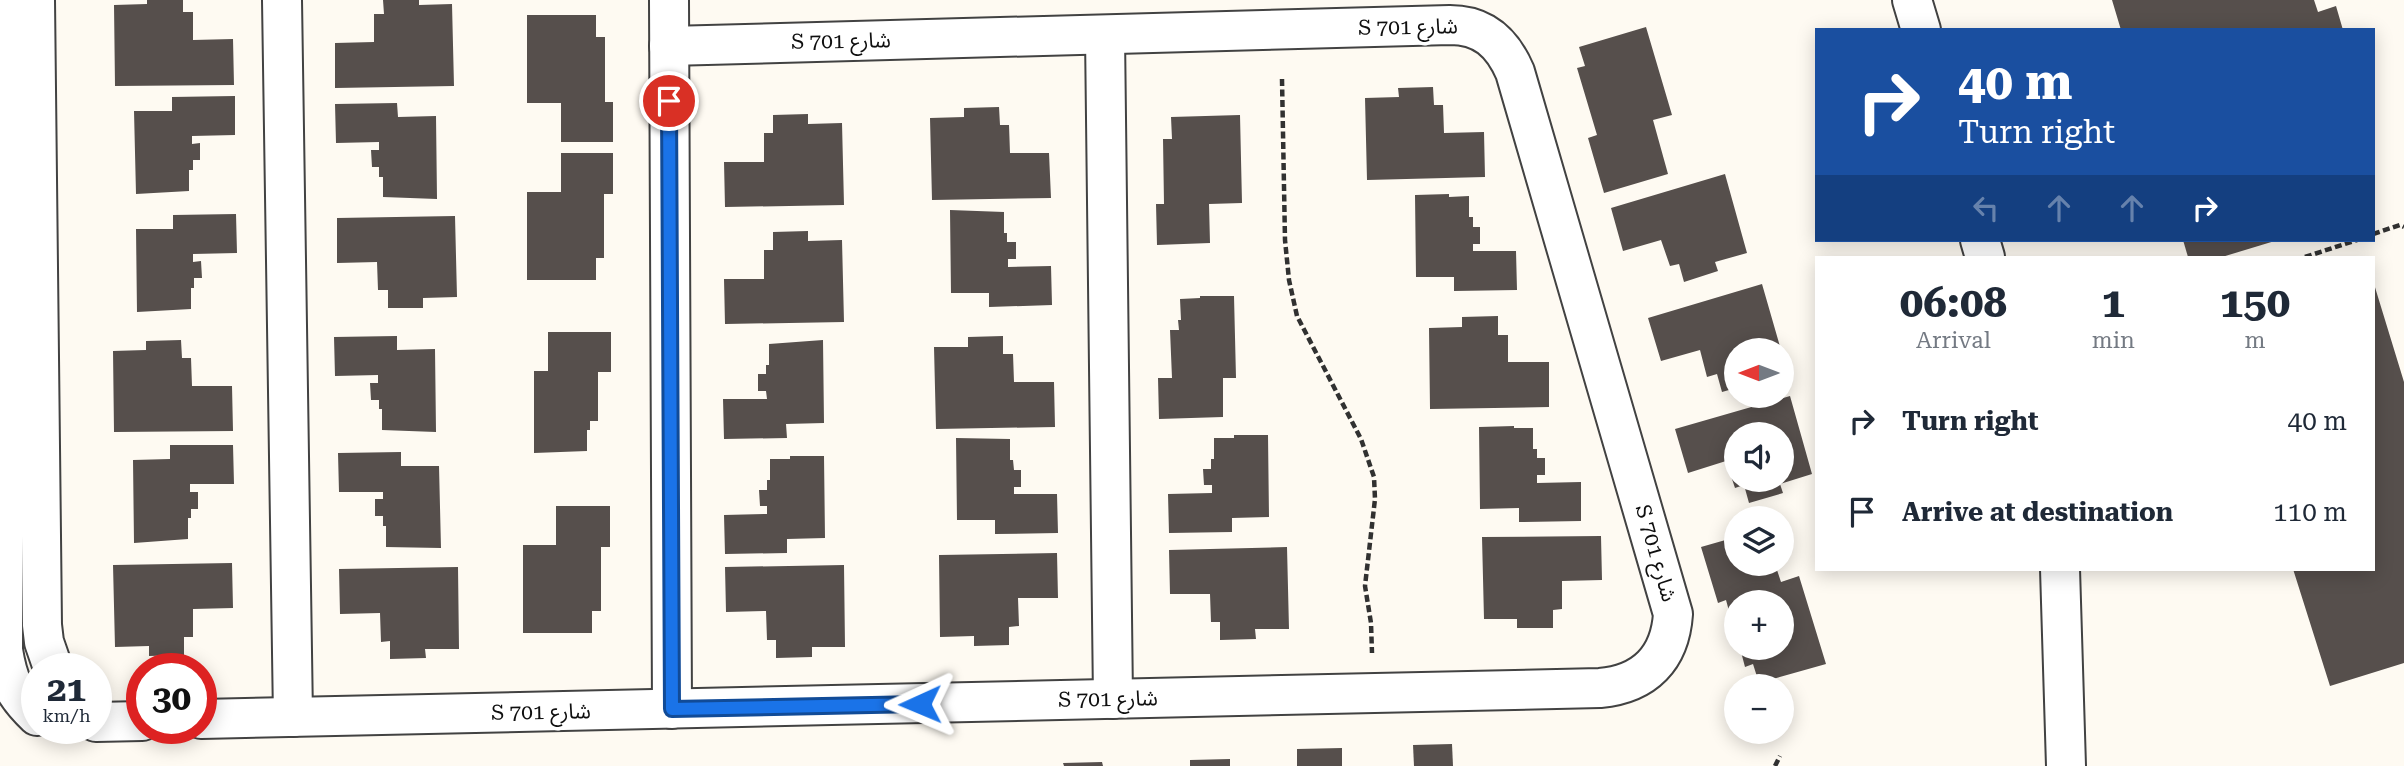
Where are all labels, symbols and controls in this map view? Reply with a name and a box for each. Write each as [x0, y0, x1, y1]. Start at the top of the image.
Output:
street label: S 701 شارع [1358, 14, 1458, 43]
street label: S 701 شارع [791, 28, 891, 57]
text: 40 m [1958, 54, 2073, 111]
icon: right [1843, 56, 1934, 147]
pin [639, 71, 699, 131]
icon: arrive [650, 82, 688, 120]
text: Turn right [1958, 113, 2115, 151]
icon: left [1967, 189, 2005, 227]
icon: ahead [2040, 189, 2078, 227]
icon: ahead [2113, 189, 2151, 227]
icon: right [2186, 189, 2224, 227]
text: 06:08 [1900, 278, 2007, 327]
text: 1 [2102, 278, 2125, 327]
text: 150 [2220, 278, 2290, 327]
text: Arrival [1916, 327, 1991, 354]
text: min [2092, 327, 2135, 354]
text: m [2244, 327, 2265, 354]
north arrow [1724, 338, 1794, 408]
map controls [1724, 338, 1794, 744]
icon: right [1843, 402, 1881, 440]
text: Turn right [1902, 406, 2038, 436]
text: 40 m [2288, 406, 2347, 436]
button: sound [1724, 422, 1794, 492]
icon: arrive [1843, 493, 1881, 531]
text: Arrive at destination [1902, 497, 2173, 527]
text: 110 m [2273, 497, 2347, 527]
street label: S 701 شارع [1628, 502, 1681, 605]
button: layers [1724, 506, 1794, 576]
button: + [1724, 590, 1794, 660]
speed limit sign: 30 [126, 653, 217, 744]
position arrow [883, 667, 957, 741]
text: 21 [47, 669, 86, 710]
button: − [1724, 674, 1794, 744]
street label: S 701 شارع [1058, 686, 1158, 715]
street label: S 701 شارع [491, 699, 591, 728]
text: km/h [42, 705, 91, 726]

